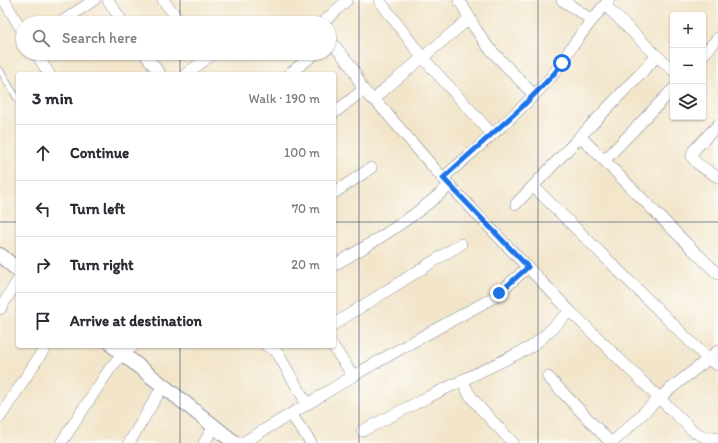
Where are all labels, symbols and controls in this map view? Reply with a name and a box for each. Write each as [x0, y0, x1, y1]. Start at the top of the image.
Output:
map controls [670, 12, 706, 120]
button: + [670, 12, 706, 48]
search box [16, 16, 336, 60]
icon: search [30, 27, 52, 49]
text: Search here [62, 29, 137, 47]
button: − [670, 48, 706, 84]
route start [553, 54, 571, 72]
button: layers [670, 84, 706, 120]
text: 3 min [32, 88, 73, 108]
text: Walk · 190 m [249, 91, 320, 106]
icon: ahead [32, 142, 54, 164]
text: Continue [70, 144, 129, 162]
text: 100 m [284, 145, 320, 160]
icon: left [32, 198, 54, 220]
text: Turn left [70, 200, 125, 218]
text: 70 m [292, 201, 320, 216]
icon: right [32, 254, 54, 276]
text: Turn right [70, 256, 134, 274]
text: 20 m [291, 257, 320, 272]
route end [490, 284, 508, 302]
icon: arrive [32, 310, 54, 332]
text: Arrive at destination [70, 312, 202, 330]

